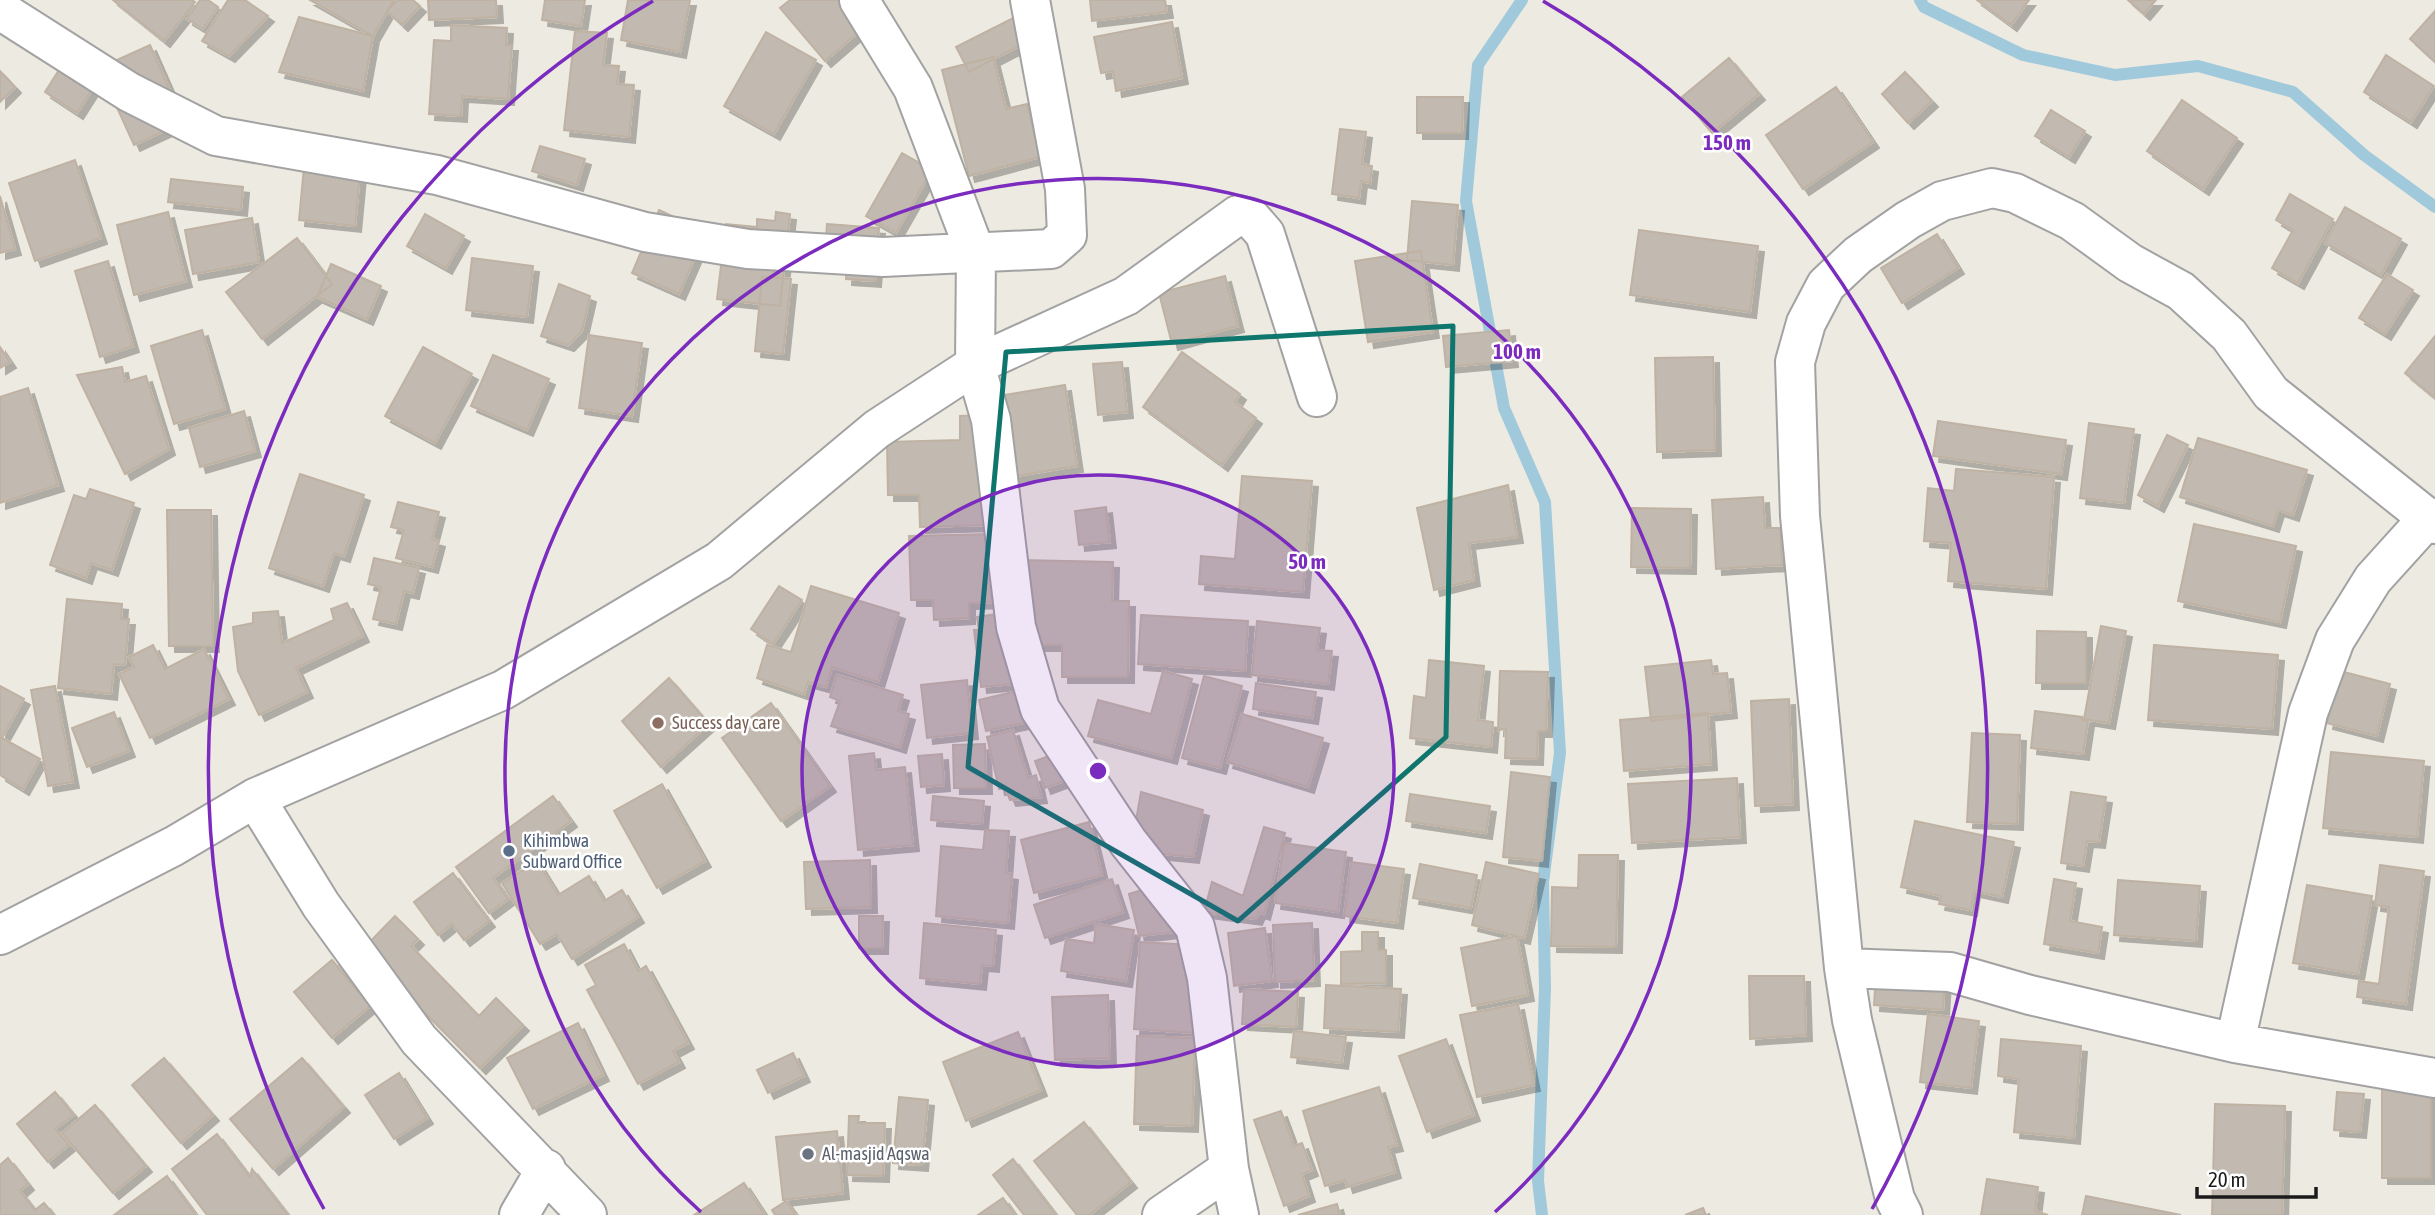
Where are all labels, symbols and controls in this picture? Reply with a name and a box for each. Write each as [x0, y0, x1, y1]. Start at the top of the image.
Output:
text: 150 m [1703, 130, 1751, 154]
text: 100 m [1493, 339, 1541, 363]
text: 50 m [1288, 549, 1326, 573]
place label: Success day care [672, 712, 780, 733]
marker: Success day care [650, 715, 666, 731]
centre of rings [1086, 759, 1110, 783]
place label: Kihimbwa Subward Office [523, 830, 622, 872]
marker: Kihimbwa Subward Office [501, 843, 517, 859]
place label: Al-masjid Aqswa [822, 1143, 930, 1164]
marker: Al-masjid Aqswa [800, 1146, 816, 1162]
scale bar [2197, 1156, 2316, 1200]
text: 20 m [2208, 1167, 2246, 1191]

